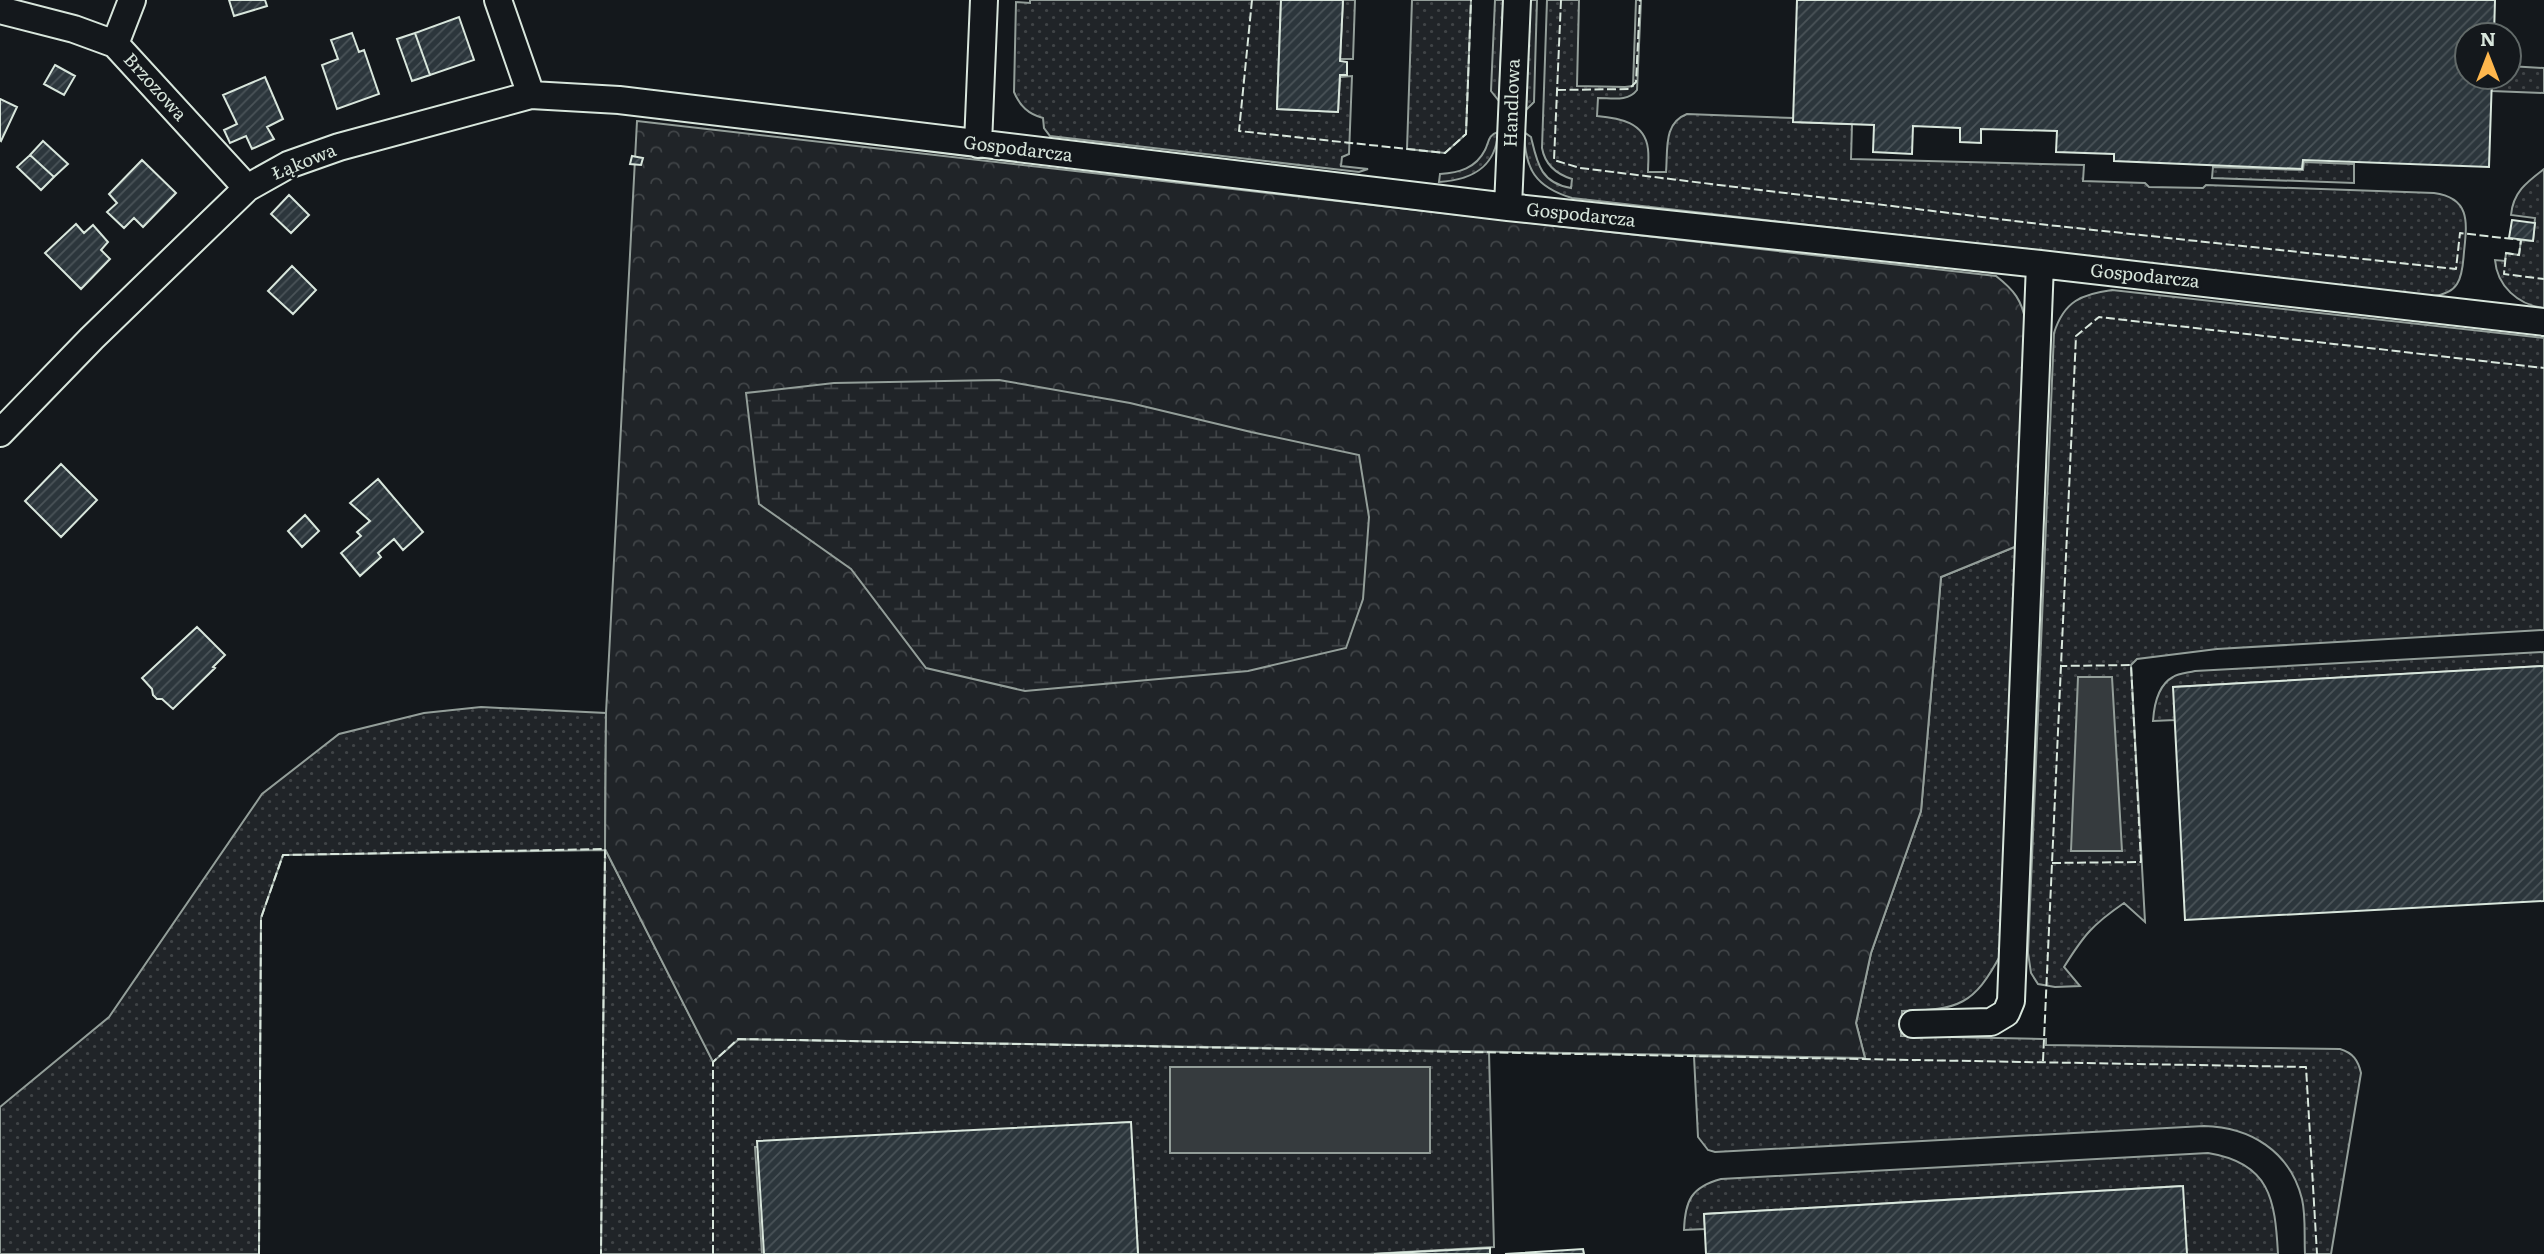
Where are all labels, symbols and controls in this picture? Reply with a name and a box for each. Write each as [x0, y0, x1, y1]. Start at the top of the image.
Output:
north arrow [2453, 21, 2523, 91]
text: N [2480, 24, 2496, 52]
street label: Brzozowa [118, 46, 194, 126]
street label: Handlowa [1495, 58, 1526, 148]
street label: Gospodarcza [962, 127, 1075, 168]
street label: Łąkowa [267, 135, 340, 186]
street label: Gospodarcza [1525, 194, 1638, 233]
street label: Gospodarcza [2089, 255, 2202, 294]

